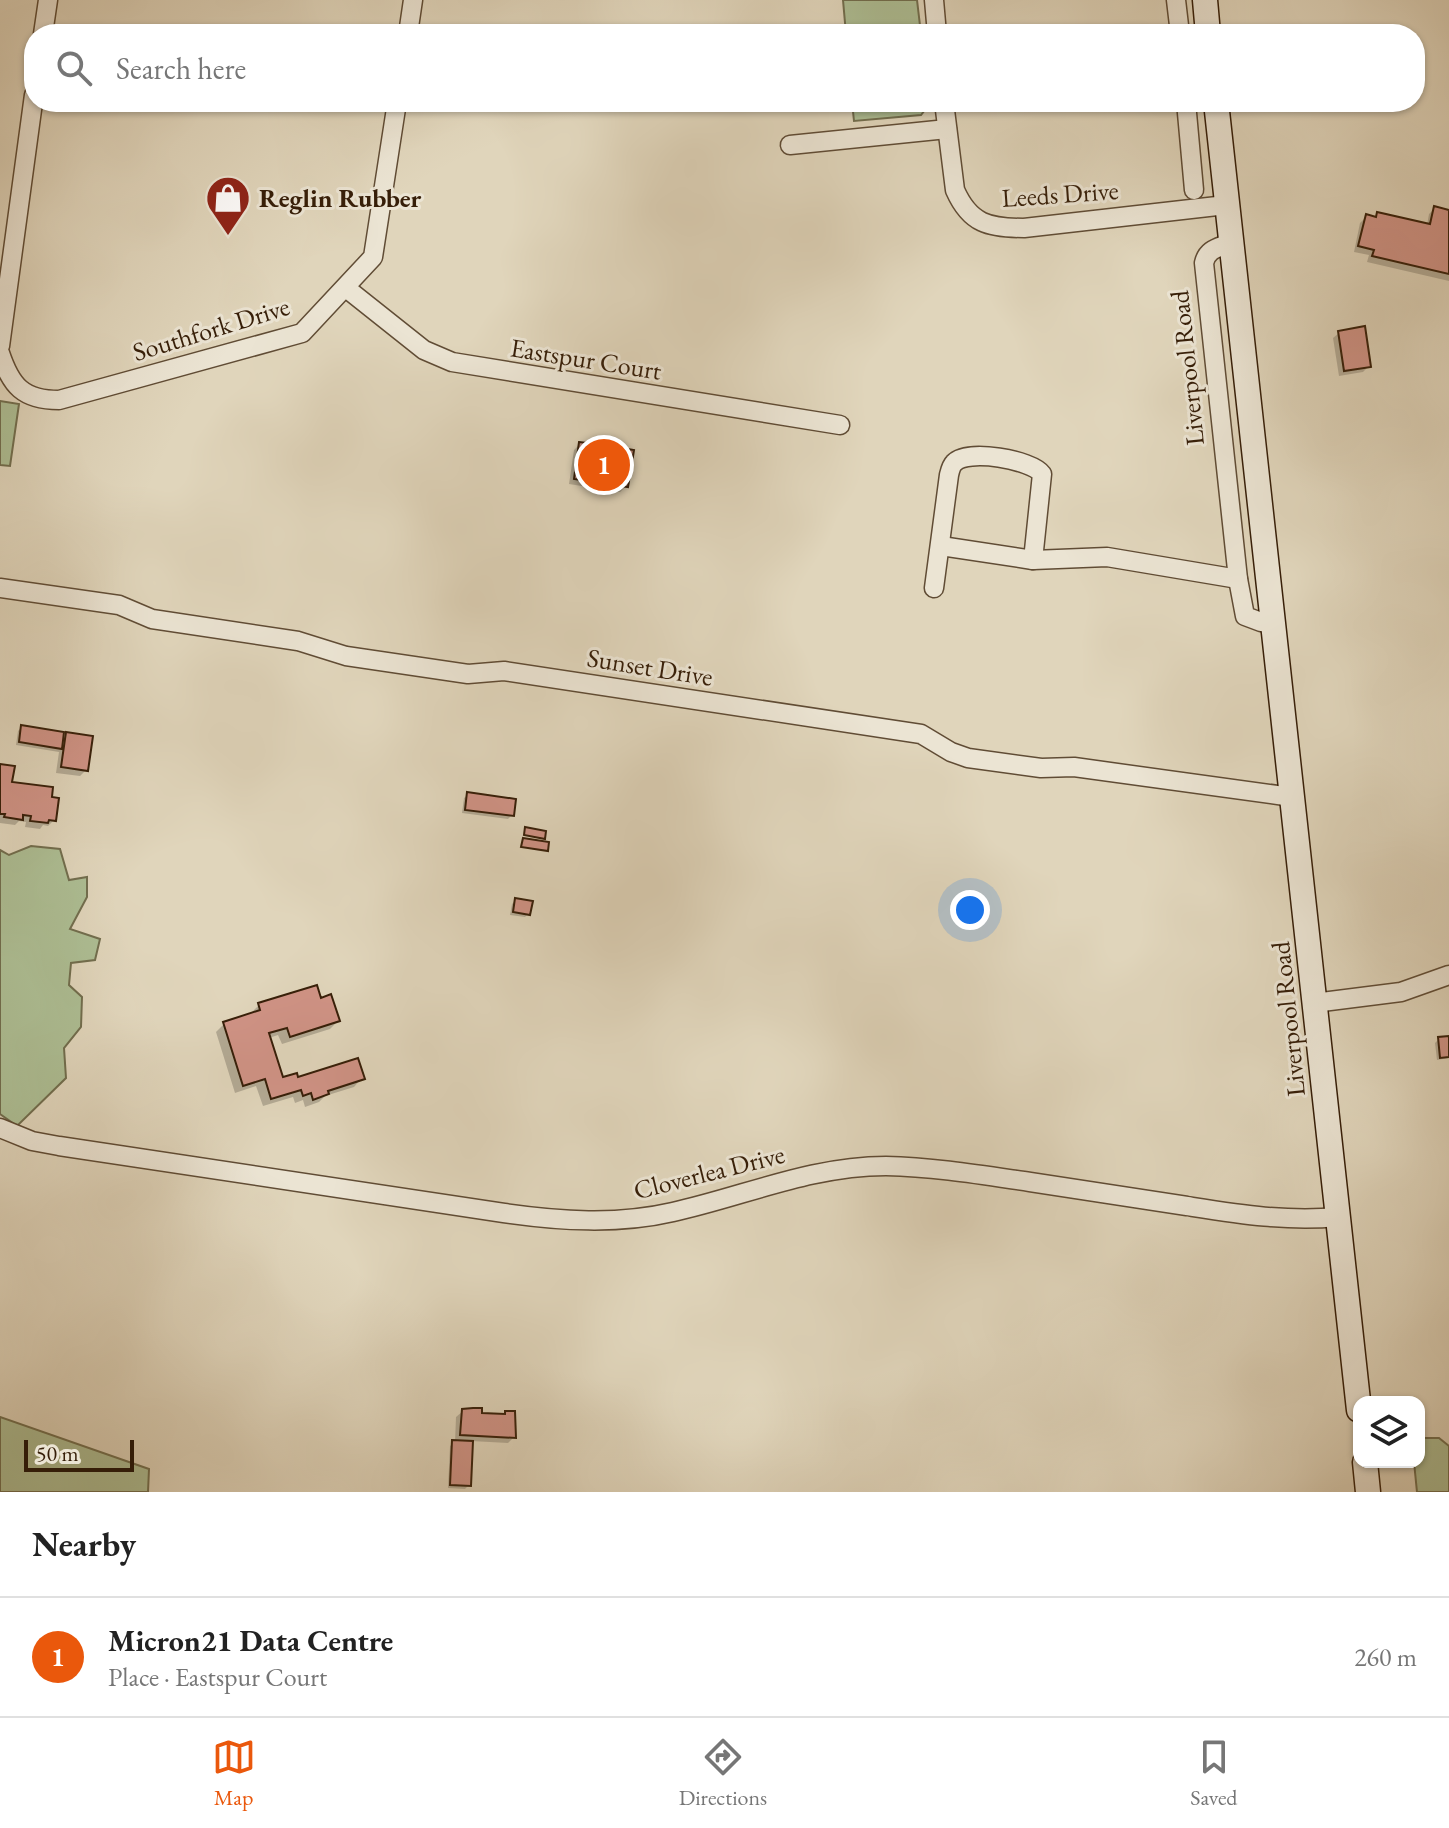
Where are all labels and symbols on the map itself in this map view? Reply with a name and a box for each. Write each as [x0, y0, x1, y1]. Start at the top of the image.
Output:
street label: Leeds Drive [1000, 173, 1120, 215]
shop icon: Reglin Rubber [204, 174, 252, 237]
place label: Reglin Rubber [259, 181, 422, 215]
street label: Liverpool Road [1162, 288, 1212, 447]
street label: Southfork Drive [128, 289, 294, 369]
street label: Eastspur Court [508, 330, 664, 388]
pin: 1 [578, 435, 630, 495]
street label: Sunset Drive [585, 640, 715, 694]
your location [950, 890, 990, 930]
street label: Liverpool Road [1263, 939, 1313, 1098]
street label: Cloverlea Drive [630, 1137, 788, 1207]
scale bar [24, 1436, 134, 1472]

